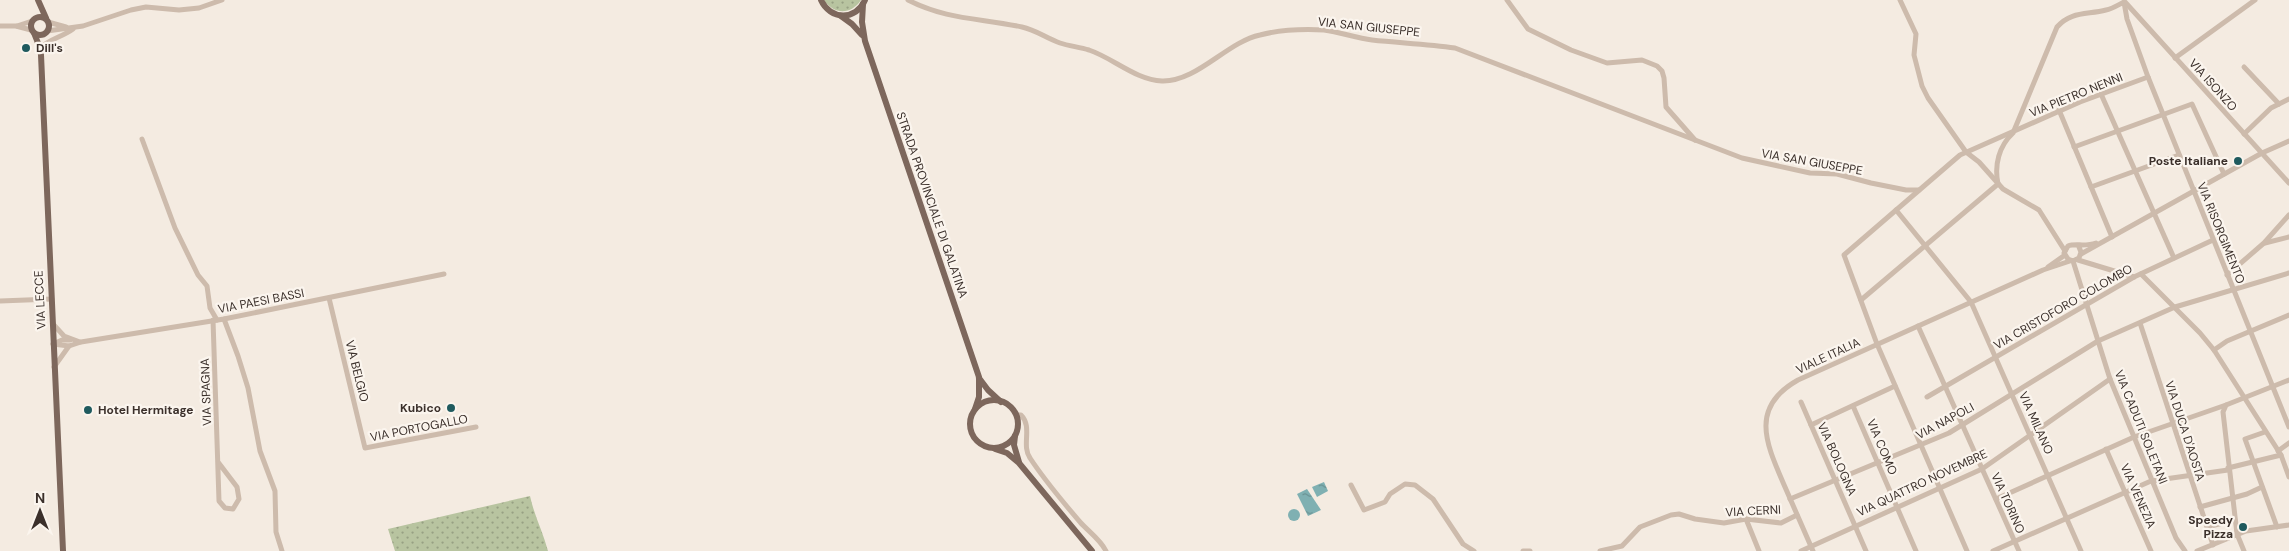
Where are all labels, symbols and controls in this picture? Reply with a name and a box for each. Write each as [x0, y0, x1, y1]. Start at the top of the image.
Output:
street label: VIA SAN GIUSEPPE [1317, 14, 1421, 40]
place label: Dill's [36, 40, 63, 56]
marker: Dill's [20, 42, 32, 54]
street label: VIA ISONZO [2185, 56, 2241, 114]
street label: VIA PIETRO NENNI [2027, 69, 2125, 121]
street label: STRADA PROVINCIALE DI GALATINA [893, 110, 971, 300]
street label: VIA SAN GIUSEPPE [1760, 145, 1864, 179]
place label: Poste Italiane [2149, 153, 2228, 169]
marker: Poste Italiane [2232, 155, 2244, 167]
street label: VIA RISORGIMENTO [2193, 180, 2249, 286]
street label: VIA CRISTOFORO COLOMBO [1991, 261, 2135, 353]
street label: VIA LECCE [30, 270, 50, 330]
street label: VIA PAESI BASSI [217, 285, 305, 317]
street label: VIALE ITALIA [1793, 334, 1863, 378]
street label: VIA BELGIO [342, 339, 372, 403]
street label: VIA SPAGNA [197, 358, 215, 426]
street label: VIA CADUTI SOLETANI [2111, 368, 2171, 486]
street label: VIA DUCA D'AOSTA [2161, 379, 2209, 483]
street label: VIA MILANO [2015, 389, 2057, 457]
street label: VIA NAPOLI [1913, 399, 1977, 443]
place label: Kubico [400, 400, 441, 416]
place label: Hotel Hermitage [98, 402, 194, 418]
marker: Kubico [445, 402, 457, 414]
marker: Hotel Hermitage [82, 404, 94, 416]
street label: VIA PORTOGALLO [369, 411, 469, 445]
street label: VIA COMO [1863, 417, 1901, 477]
street label: VIA BOLOGNA [1814, 420, 1860, 498]
street label: VIA QUATTRO NOVEMBRE [1854, 446, 1990, 520]
street label: VIA VENEZIA [2117, 461, 2159, 531]
street label: VIA TORINO [1987, 470, 2029, 536]
north arrow [15, 486, 65, 536]
text: N [35, 489, 45, 507]
street label: VIA CERNI [1725, 502, 1781, 520]
place label: Speedy Pizza [2188, 512, 2234, 542]
marker: Speedy Pizza [2237, 521, 2249, 533]

